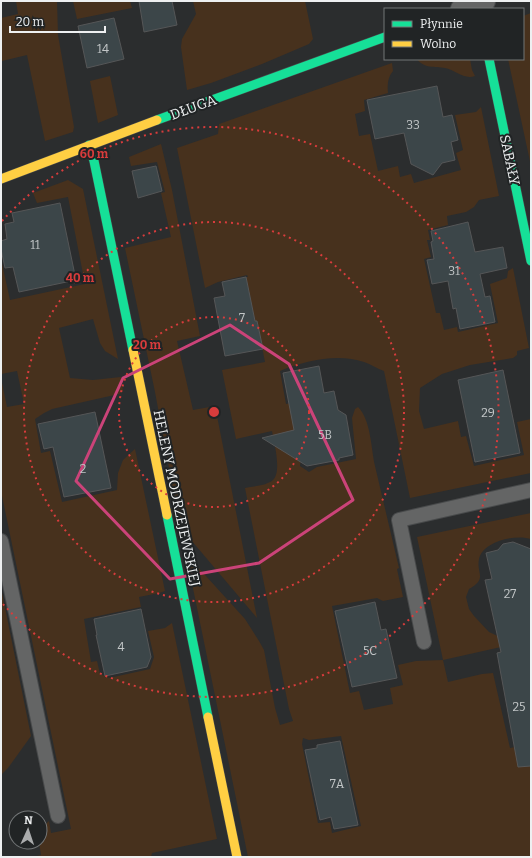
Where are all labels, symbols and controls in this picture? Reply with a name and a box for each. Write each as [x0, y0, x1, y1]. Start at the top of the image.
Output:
scale bar [10, 8, 105, 34]
legend [384, 8, 524, 60]
text: 20 m [16, 15, 45, 29]
text: Płynnie [420, 17, 463, 31]
text: Wolno [420, 37, 456, 51]
house number: 14 [97, 42, 109, 56]
street label: DŁUGA [168, 91, 219, 124]
house number: 33 [406, 118, 420, 132]
street label: SABAŁY [496, 133, 523, 187]
text: 60 m [80, 147, 109, 161]
house number: 11 [30, 238, 40, 252]
house number: 31 [448, 264, 460, 278]
text: 40 m [66, 271, 95, 285]
house number: 7 [239, 311, 245, 325]
text: 20 m [133, 338, 162, 352]
centre of rings [207, 405, 221, 419]
house number: 29 [481, 406, 495, 420]
street label: HELENY MODRZEJEWSKIEJ [149, 408, 204, 588]
house number: 5B [318, 428, 332, 442]
house number: 2 [80, 462, 86, 476]
house number: 27 [504, 587, 516, 601]
house number: 4 [117, 640, 125, 654]
house number: 5C [363, 644, 377, 658]
house number: 25 [513, 700, 525, 714]
house number: 7A [330, 777, 345, 791]
north arrow [8, 810, 48, 850]
text: N [24, 814, 34, 827]

